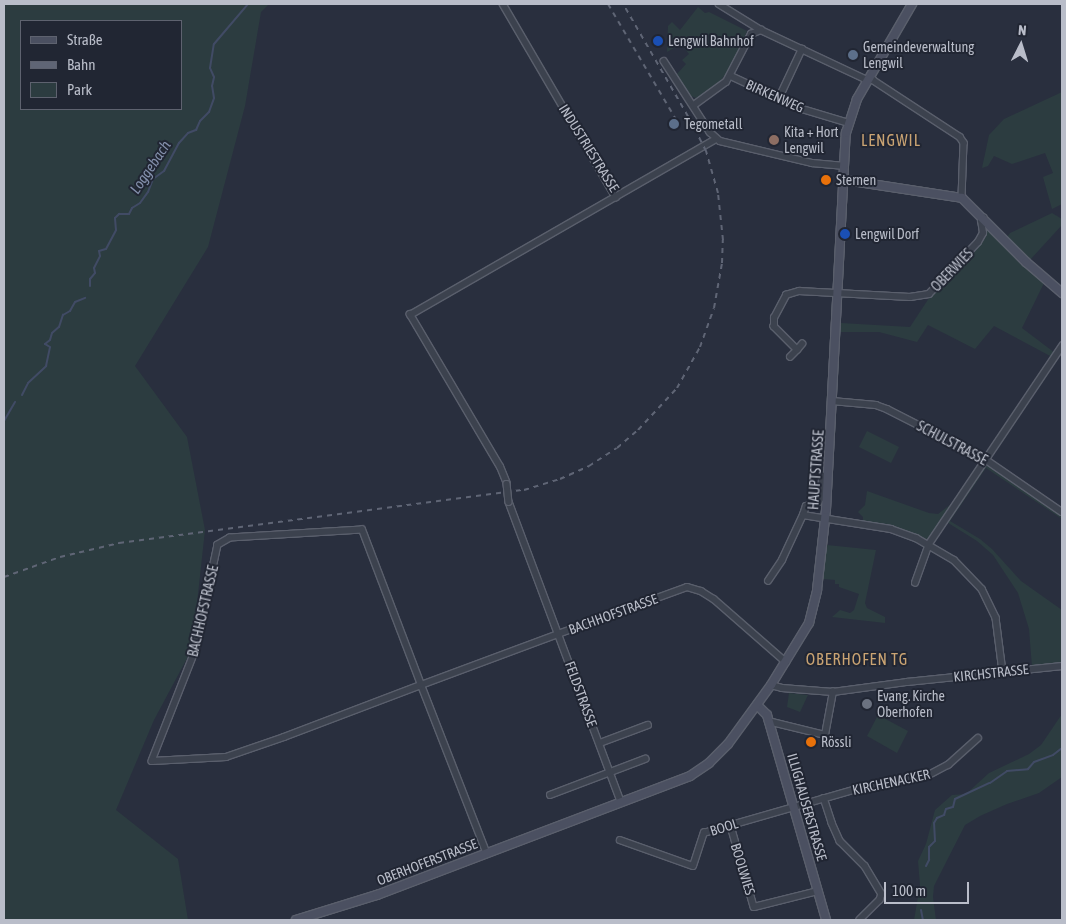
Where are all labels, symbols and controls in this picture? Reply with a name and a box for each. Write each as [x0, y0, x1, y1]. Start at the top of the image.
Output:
legend [20, 20, 182, 110]
north arrow [996, 20, 1046, 70]
text: N [1017, 22, 1027, 38]
text: Straße [67, 31, 103, 48]
place label: Lengwil Bahnhof [668, 33, 754, 49]
marker: Lengwil Bahnhof [652, 35, 664, 47]
place label: Gemeindeverwaltung Lengwil [863, 39, 974, 72]
marker: Gemeindeverwaltung Lengwil [847, 49, 859, 61]
text: Bahn [67, 56, 96, 73]
street label: BIRKENWEG [743, 76, 807, 116]
text: Park [67, 81, 92, 98]
street label: INDUSTRIESTRASSE [555, 101, 623, 195]
place label: Tegometall [684, 116, 742, 132]
marker: Tegometall [668, 118, 680, 130]
place label: Kita + Hort Lengwil [784, 124, 838, 156]
district label: LENGWIL [860, 130, 922, 150]
marker: Kita + Hort Lengwil [768, 134, 780, 146]
water label: Loggebach [126, 137, 174, 197]
place label: Sternen [836, 172, 876, 188]
marker: Sternen [820, 174, 832, 186]
place label: Lengwil Dorf [855, 226, 919, 242]
marker: Lengwil Dorf [839, 228, 851, 240]
street label: OBERWIES [927, 245, 977, 295]
street label: SCHULSTRASSE [914, 417, 990, 469]
street label: HAUPTSTRASSE [805, 430, 827, 510]
street label: BACHHOFSTRASSE [184, 564, 222, 658]
street label: BACHHOFSTRASSE [566, 590, 660, 638]
district label: OBERHOFEN TG [804, 649, 910, 669]
street label: FELDSTRASSE [561, 659, 601, 729]
street label: KIRCHSTRASSE [953, 661, 1029, 685]
place label: Evang. Kirche Oberhofen [877, 688, 945, 720]
marker: Evang. Kirche Oberhofen [861, 698, 873, 710]
place label: Rössli [821, 734, 851, 750]
marker: Rössli [805, 736, 817, 748]
street label: ILLIGHAUSERSTRASSE [784, 751, 830, 863]
street label: KIRCHENACKER [851, 766, 931, 798]
street label: BOOL [708, 815, 740, 839]
street label: OBERHOFERSTRASSE [374, 835, 480, 889]
street label: BOOLWIES [727, 841, 759, 897]
scale bar [886, 872, 971, 904]
text: 100 m [892, 882, 926, 899]

